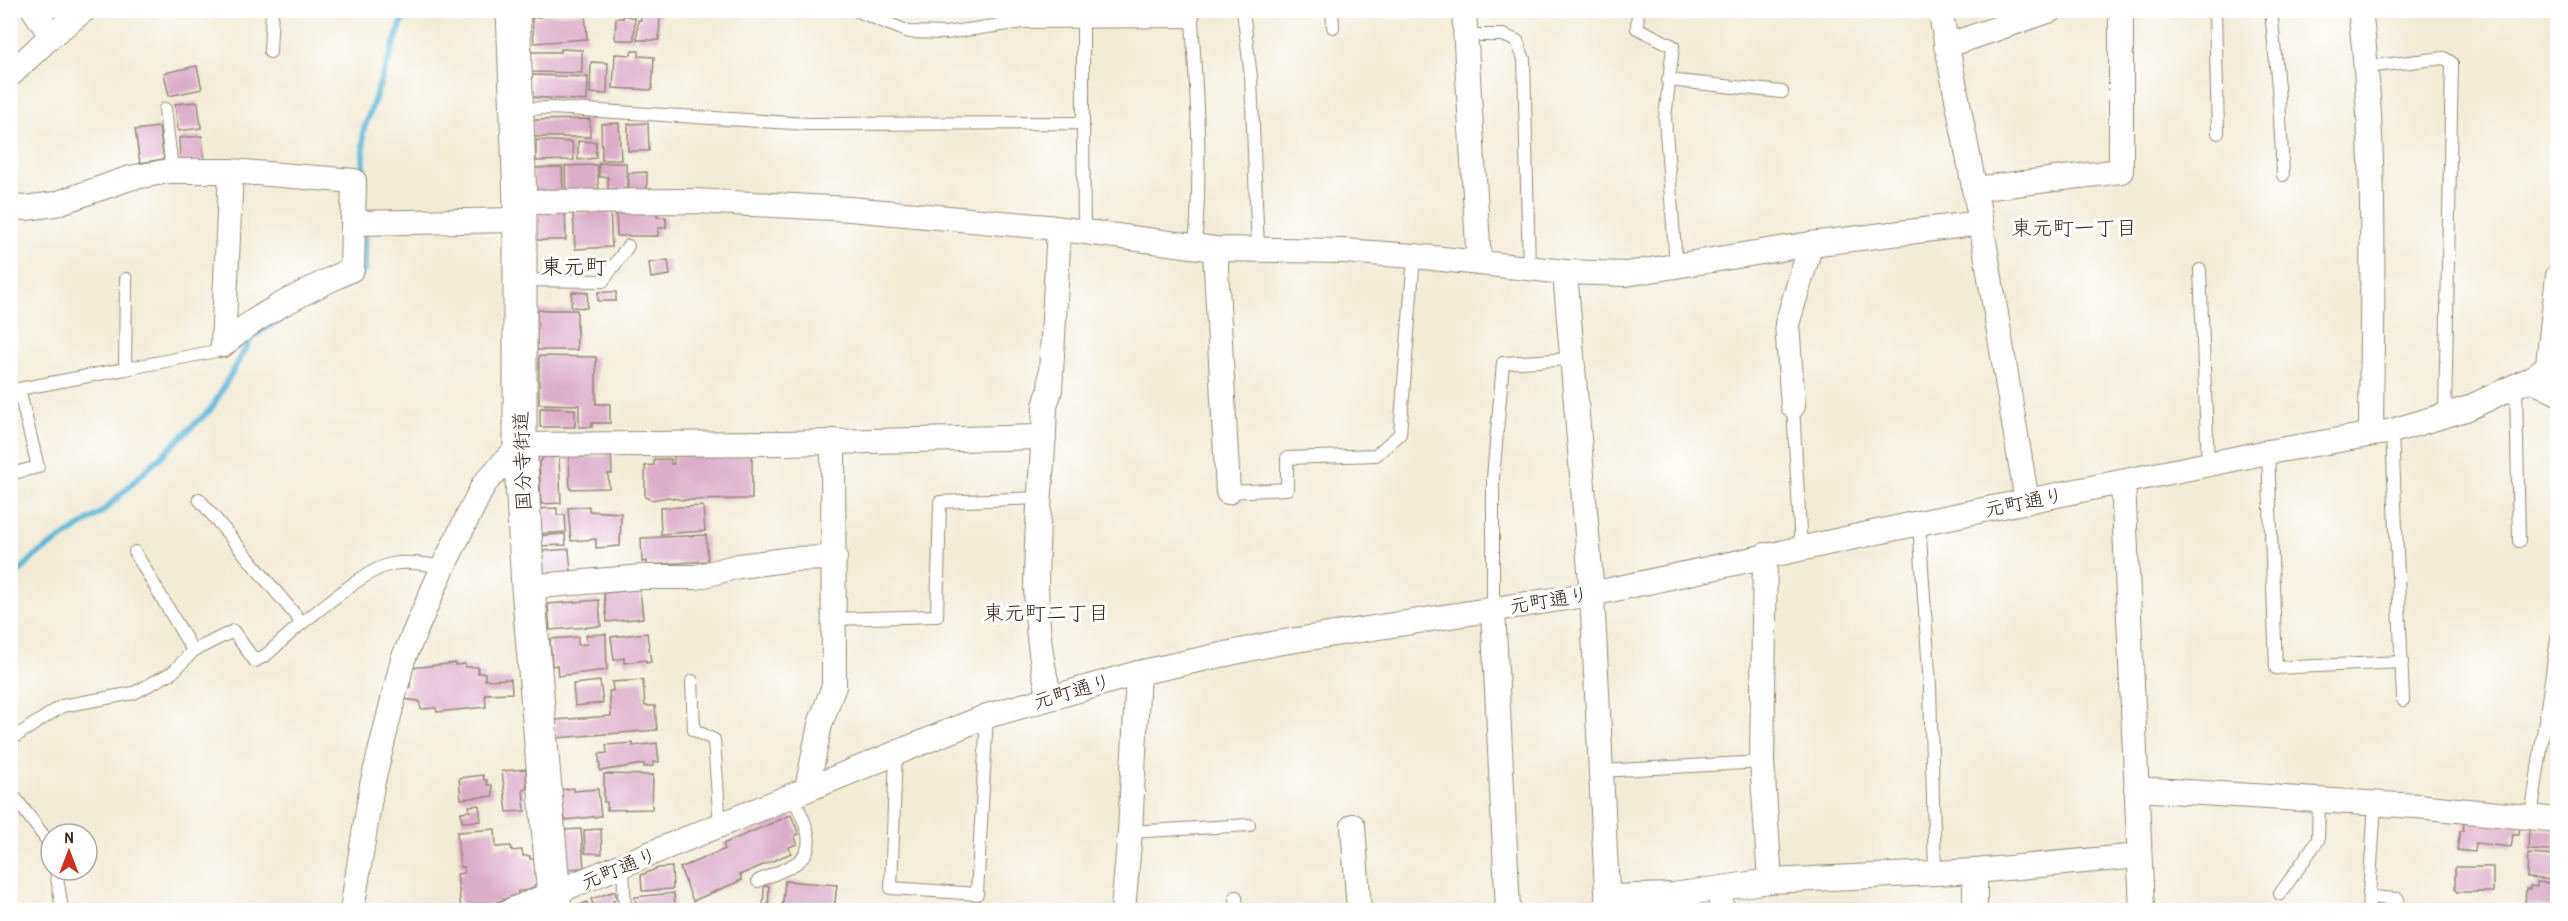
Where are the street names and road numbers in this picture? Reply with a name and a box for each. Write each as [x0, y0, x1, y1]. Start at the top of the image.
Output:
street label: 国分寺街道 [506, 411, 537, 511]
street label: 元町通り [1982, 481, 2066, 522]
street label: 元町通り [1507, 580, 1591, 619]
street label: 元町通り [1030, 667, 1114, 715]
street label: 元町通り [577, 840, 661, 895]

